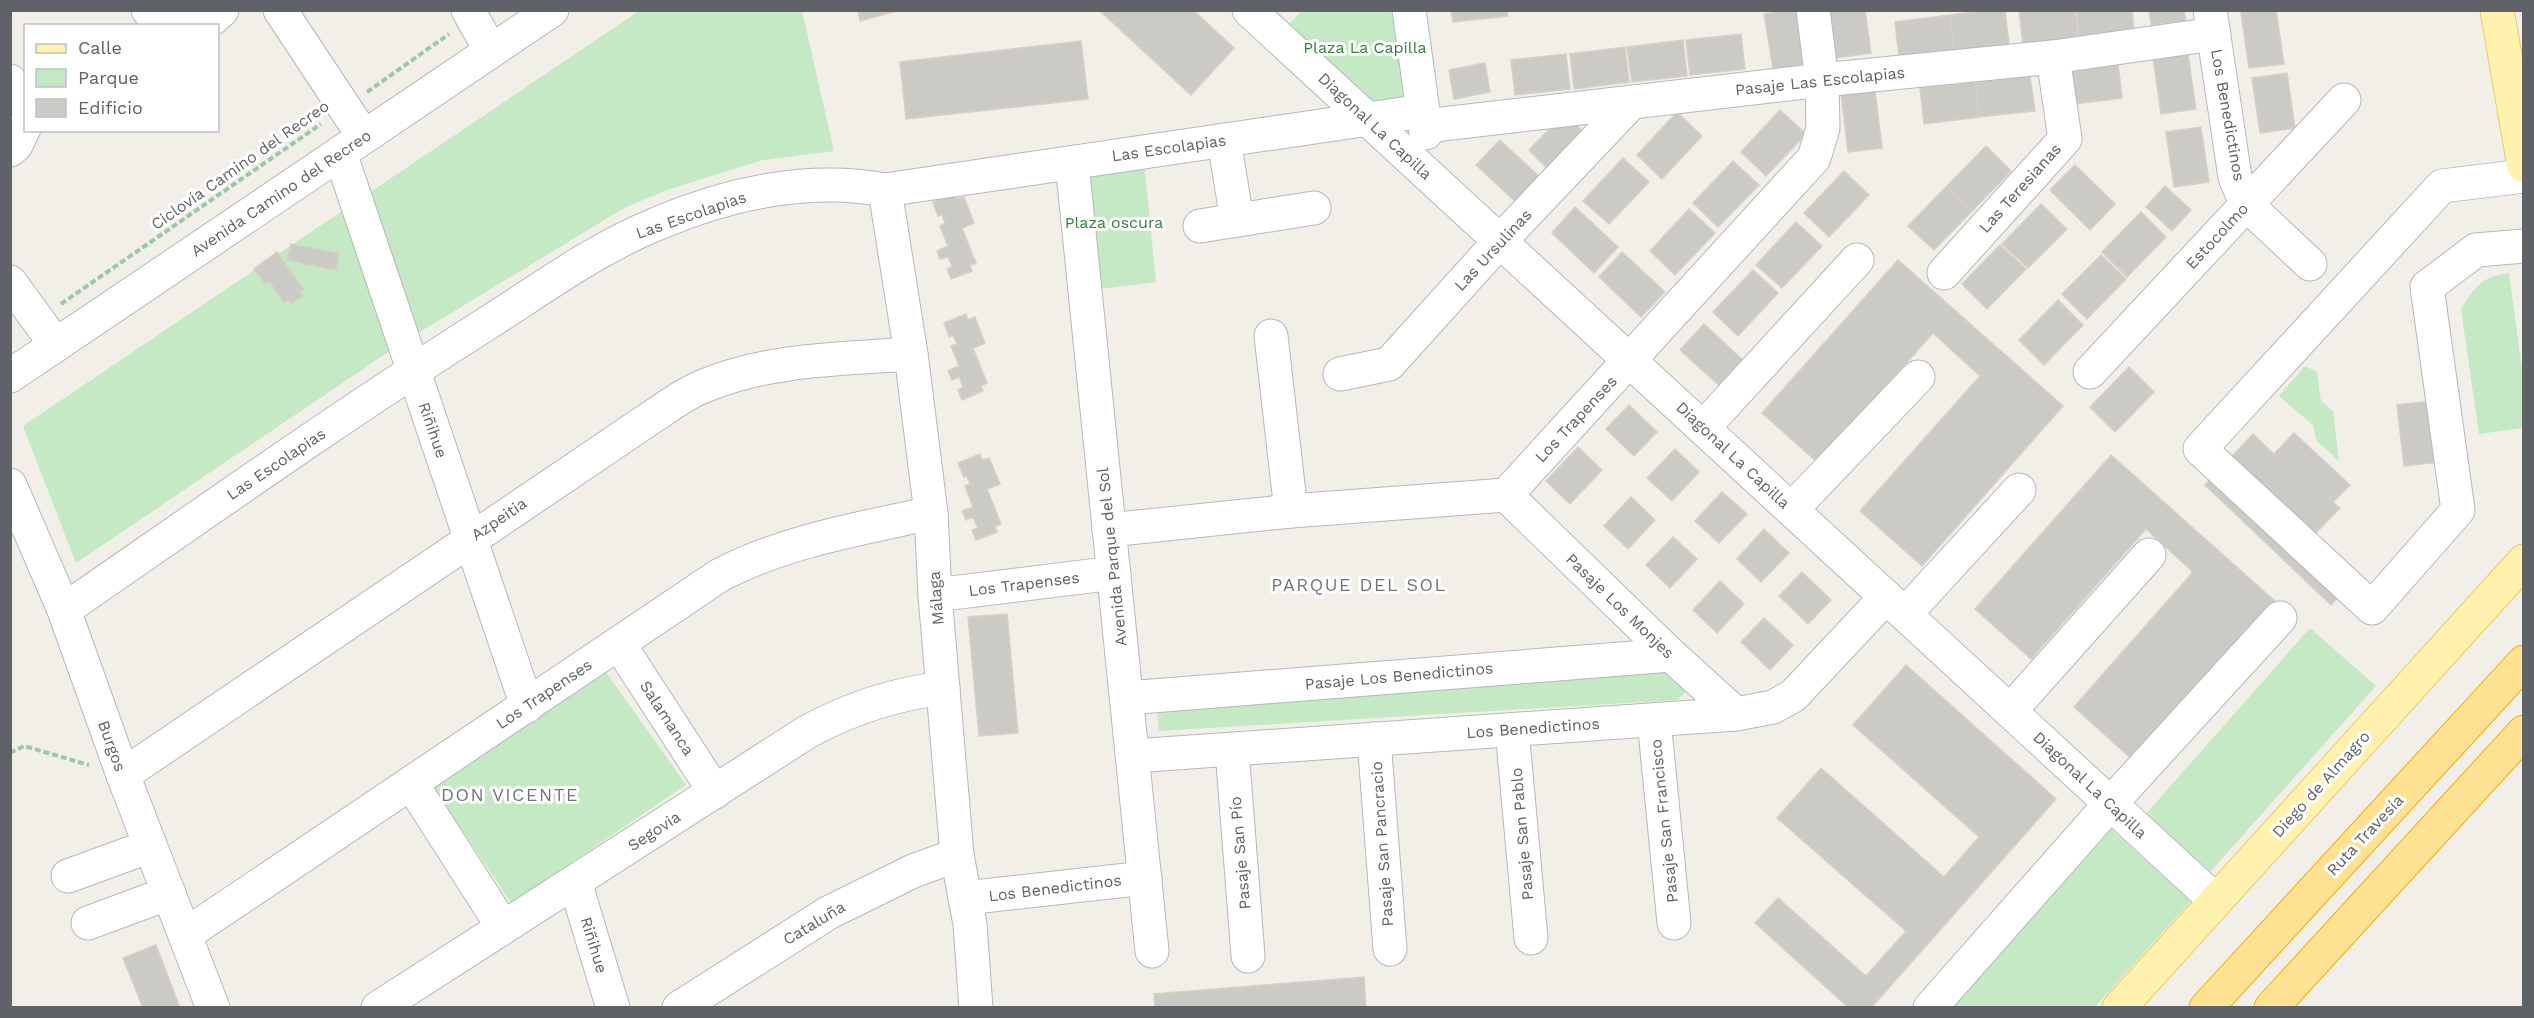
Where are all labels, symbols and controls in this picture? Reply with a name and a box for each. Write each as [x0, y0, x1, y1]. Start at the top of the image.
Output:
legend [24, 24, 219, 132]
text: Calle [78, 37, 122, 58]
park label: Plaza La Capilla [1303, 38, 1427, 57]
street label: Los Benedictinos [2207, 47, 2249, 183]
street label: Pasaje Las Escolapias [1734, 63, 1906, 99]
text: Parque [78, 67, 139, 88]
street label: Diagonal La Capilla [1314, 68, 1436, 184]
street label: Ciclovía Camino del Recreo [147, 96, 333, 234]
text: Edificio [78, 97, 143, 118]
street label: Avenida Camino del Recreo [187, 126, 375, 260]
street label: Las Escolapias [1111, 131, 1227, 165]
street label: Las Teresianas [1975, 139, 2065, 237]
street label: Las Escolapias [633, 187, 749, 243]
street label: Estocolmo [2182, 199, 2252, 273]
street label: Las Ursulinas [1450, 205, 1536, 295]
park label: Plaza oscura [1065, 213, 1163, 232]
street label: Los Trapenses [1531, 372, 1621, 466]
street label: Diagonal La Capilla [1672, 397, 1794, 513]
street label: Riñihue [415, 399, 451, 461]
street label: Las Escolapias [223, 424, 329, 504]
street label: Avenida Parque del Sol [1093, 467, 1131, 647]
street label: Azpeitia [468, 494, 530, 544]
street label: Pasaje Los Monjes [1562, 549, 1678, 663]
street label: Los Trapenses [967, 568, 1081, 600]
street label: Málaga [925, 570, 947, 626]
district label: PARQUE DEL SOL [1271, 574, 1447, 595]
street label: Los Trapenses [492, 655, 596, 733]
street label: Pasaje Los Benedictinos [1304, 658, 1494, 694]
street label: Salamanca [636, 677, 698, 759]
street label: Los Benedictinos [1466, 714, 1600, 742]
street label: Burgos [94, 718, 130, 774]
street label: Diagonal La Capilla [2029, 727, 2151, 843]
street label: Diego de Almagro [2268, 727, 2374, 841]
street label: Pasaje San Francisco [1646, 738, 1682, 904]
street label: Pasaje San Pancracio [1367, 761, 1397, 927]
street label: Pasaje San Pablo [1507, 767, 1537, 901]
district label: DON VICENTE [441, 784, 579, 805]
street label: Ruta Travesía [2323, 791, 2407, 879]
street label: Pasaje San Pío [1226, 796, 1254, 910]
street label: Segovia [624, 807, 684, 855]
street label: Los Benedictinos [987, 870, 1123, 906]
street label: Cataluña [779, 897, 849, 949]
street label: Riñihue [576, 914, 612, 976]

